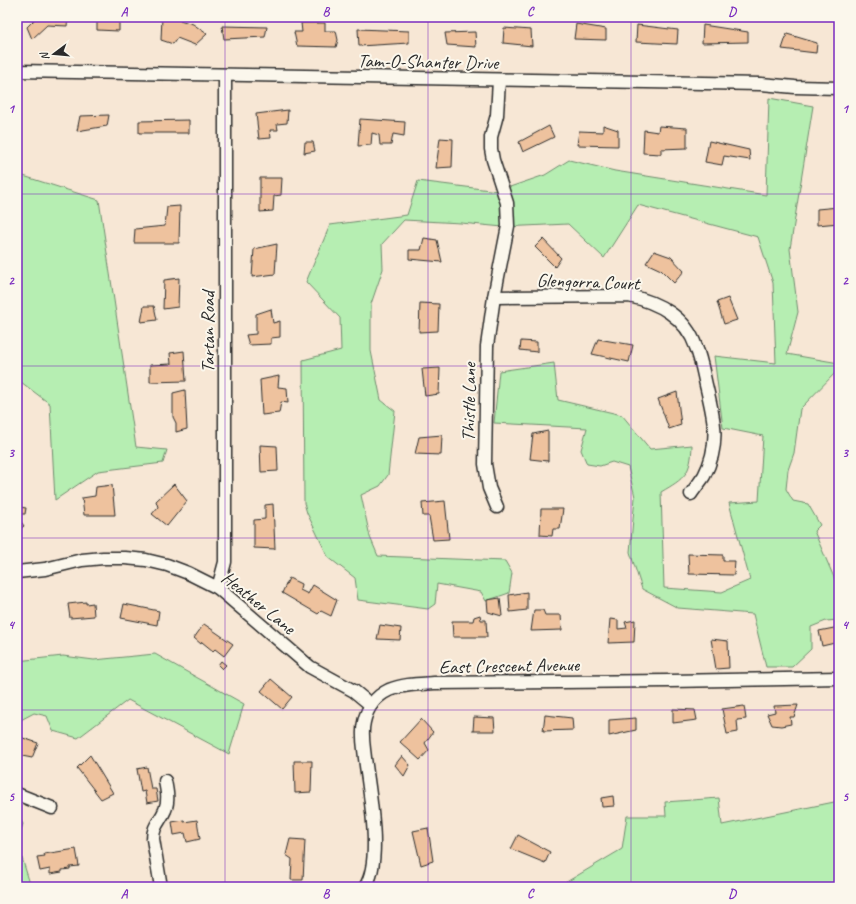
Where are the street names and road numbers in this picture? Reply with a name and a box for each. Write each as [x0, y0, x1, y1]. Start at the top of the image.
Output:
street label: Tam-O-Shanter Drive [357, 49, 500, 75]
street label: Glengorra Court [536, 268, 641, 296]
street label: Tartan Road [196, 288, 220, 373]
street label: Thistle Lane [456, 361, 482, 442]
street label: Heather Lane [217, 566, 302, 641]
street label: East Crescent Avenue [439, 653, 581, 679]

